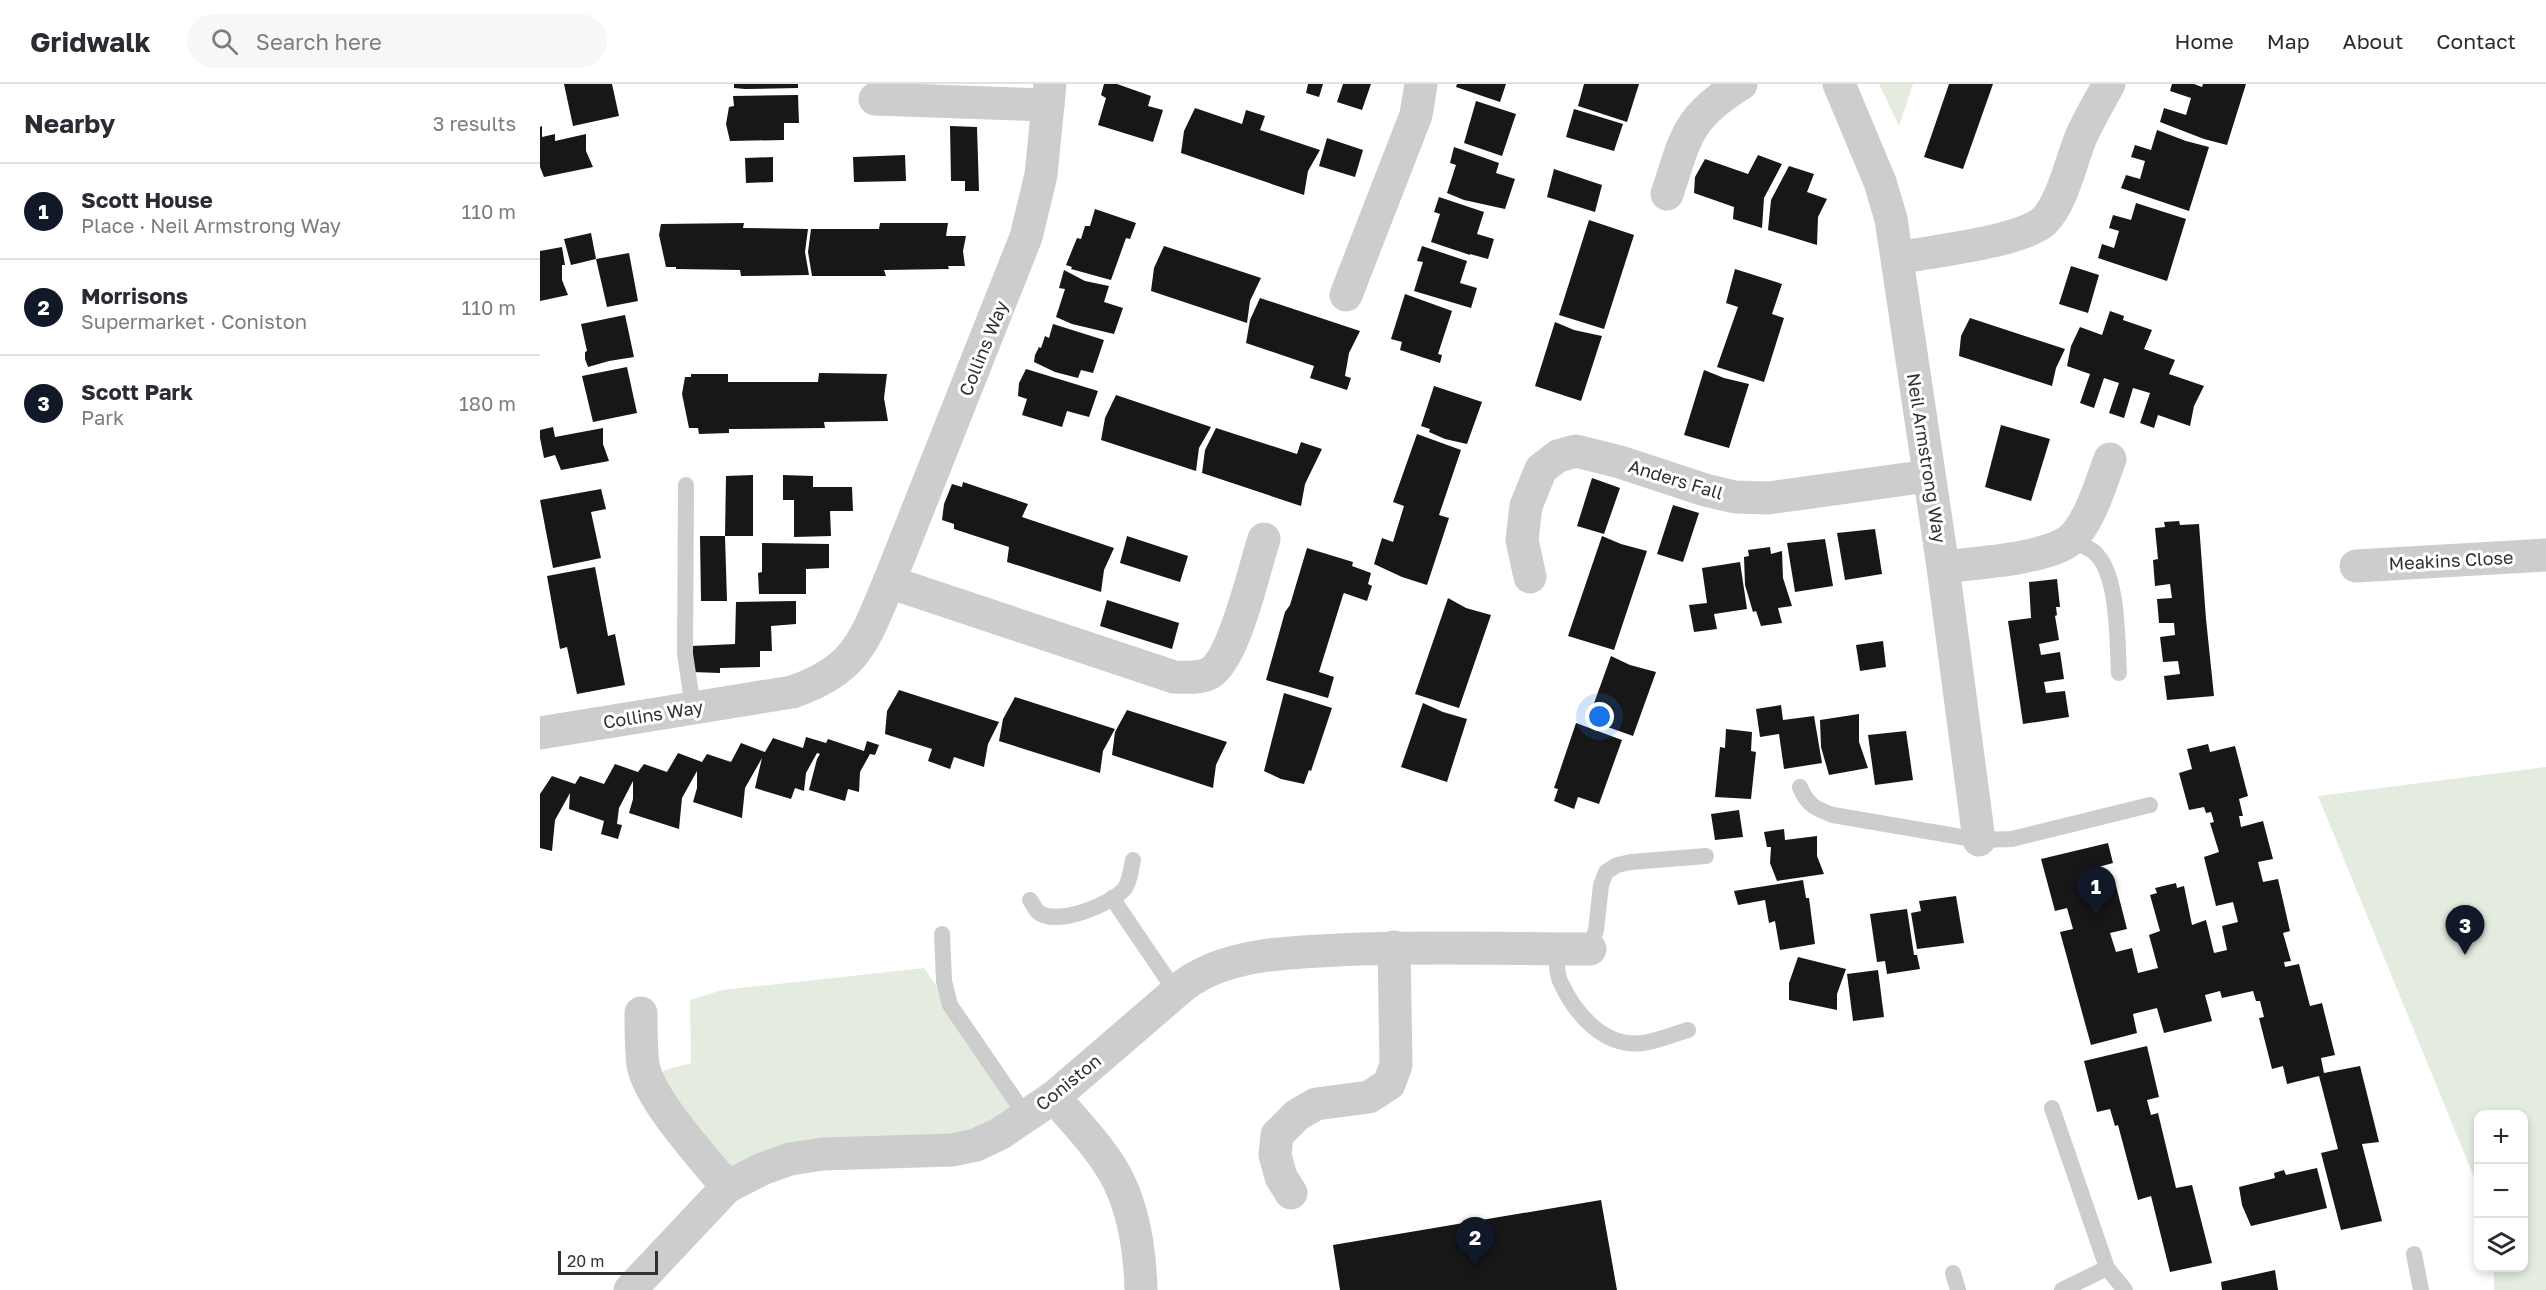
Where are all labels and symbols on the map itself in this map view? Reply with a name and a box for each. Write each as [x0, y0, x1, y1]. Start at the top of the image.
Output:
street label: Collins Way [954, 297, 1012, 399]
street label: Neil Armstrong Way [1903, 371, 1951, 545]
street label: Anders Fall [1626, 454, 1726, 504]
street label: Meakins Close [2388, 546, 2514, 574]
street label: Collins Way [601, 695, 705, 733]
your location [1585, 702, 1614, 731]
pin: 1 [2076, 866, 2116, 916]
pin: 3 [2446, 906, 2484, 955]
street label: Coniston [1031, 1049, 1105, 1115]
pin: 2 [1456, 1218, 1494, 1267]
scale bar [558, 1248, 658, 1276]

